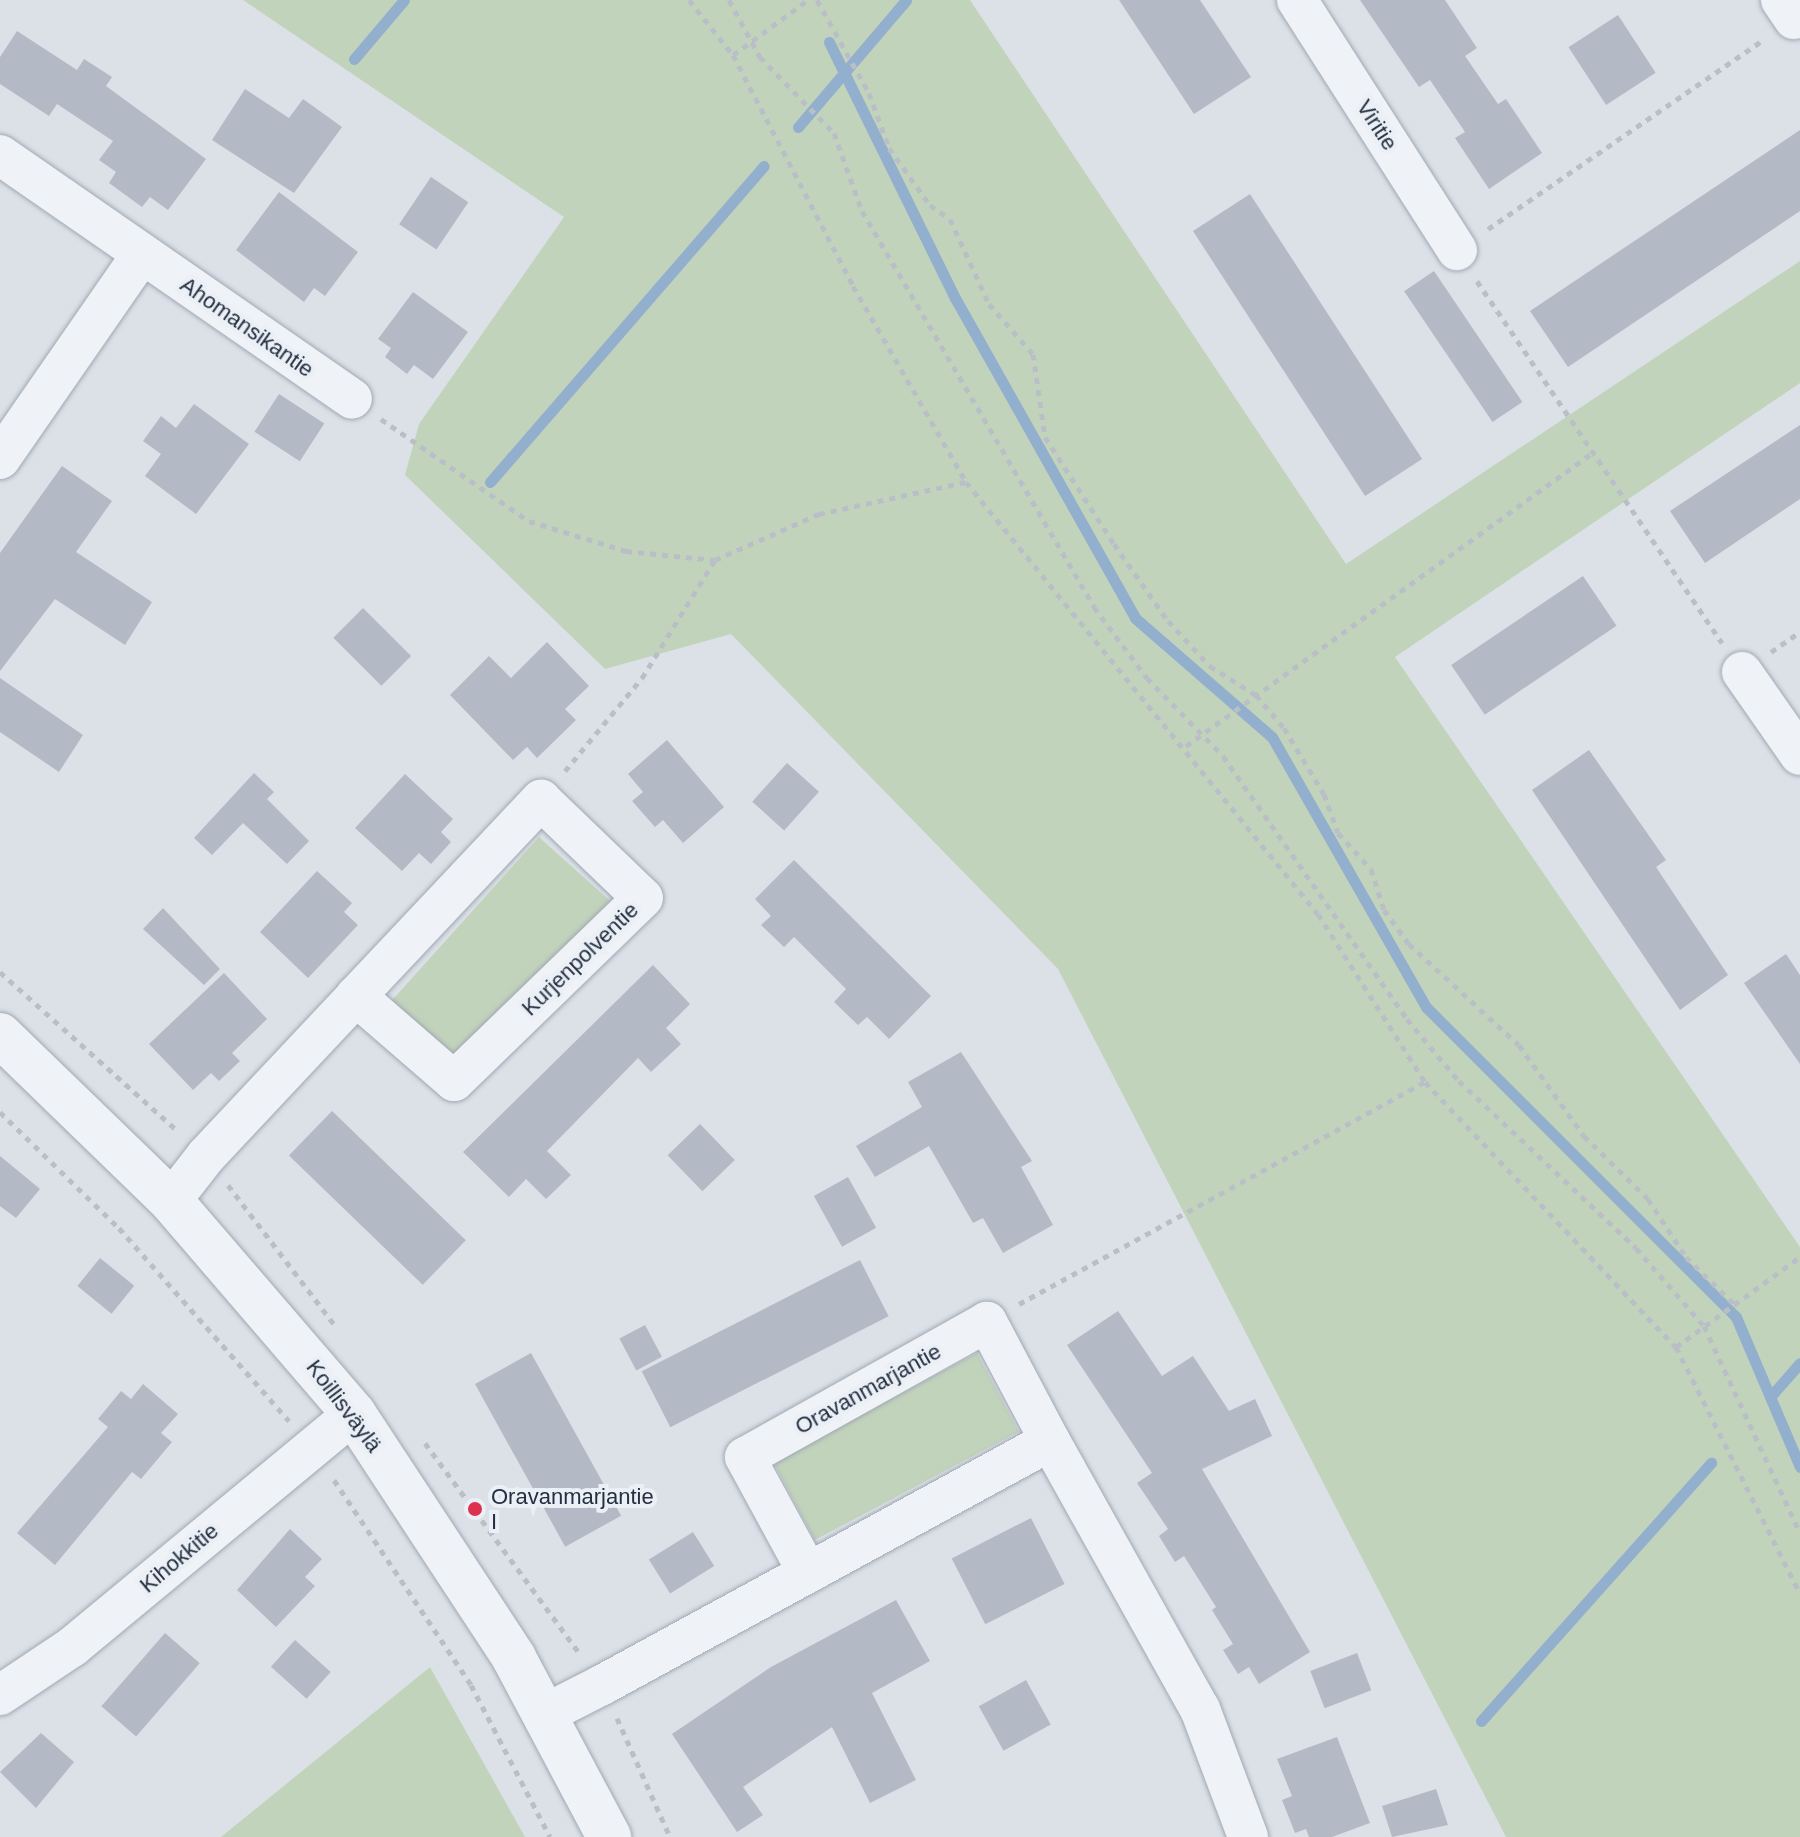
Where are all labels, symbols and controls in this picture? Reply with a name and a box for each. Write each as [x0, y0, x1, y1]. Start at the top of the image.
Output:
street label: Viritie [1351, 95, 1403, 155]
street label: Ahomansikantie [175, 271, 319, 383]
street label: Kurjenpolventie [516, 897, 644, 1021]
street label: Oravanmarjantie [790, 1338, 946, 1440]
street label: Koillisväylä [301, 1355, 387, 1457]
place label: Oravanmarjantie I [491, 1483, 654, 1534]
marker: Oravanmarjantie I [466, 1500, 484, 1518]
street label: Kihokkitie [134, 1518, 224, 1598]

